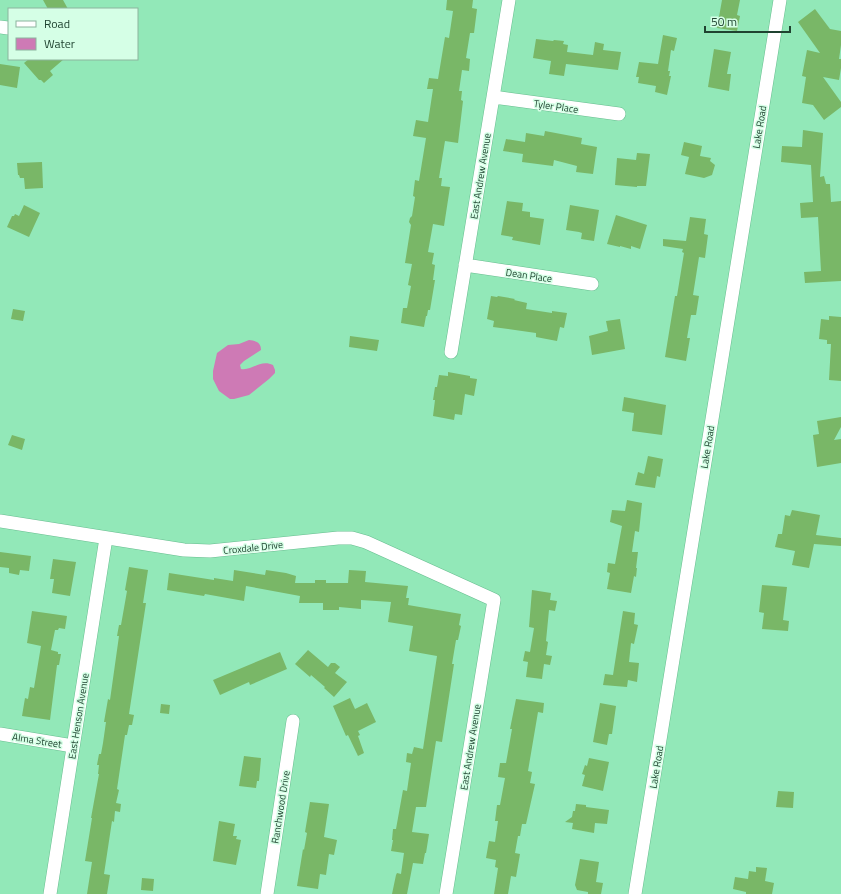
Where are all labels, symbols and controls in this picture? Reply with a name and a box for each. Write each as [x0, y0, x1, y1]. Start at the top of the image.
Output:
legend [8, 8, 138, 60]
scale bar [705, 8, 790, 34]
text: 50 m [711, 12, 737, 31]
text: Road [44, 14, 70, 33]
text: Water [44, 34, 75, 53]
street label: Tyler Place [533, 96, 579, 117]
street label: Lake Road [749, 104, 770, 150]
street label: East Andrew Avenue [466, 132, 495, 220]
street label: Dean Place [505, 265, 553, 286]
street label: Lake Road [697, 424, 718, 470]
street label: Croxdale Drive [222, 537, 284, 558]
street label: East Henson Avenue [64, 672, 93, 760]
street label: East Andrew Avenue [456, 703, 485, 791]
street label: Alma Street [11, 729, 63, 752]
street label: Lake Road [646, 744, 667, 790]
street label: Ranchwood Drive [267, 769, 294, 845]

